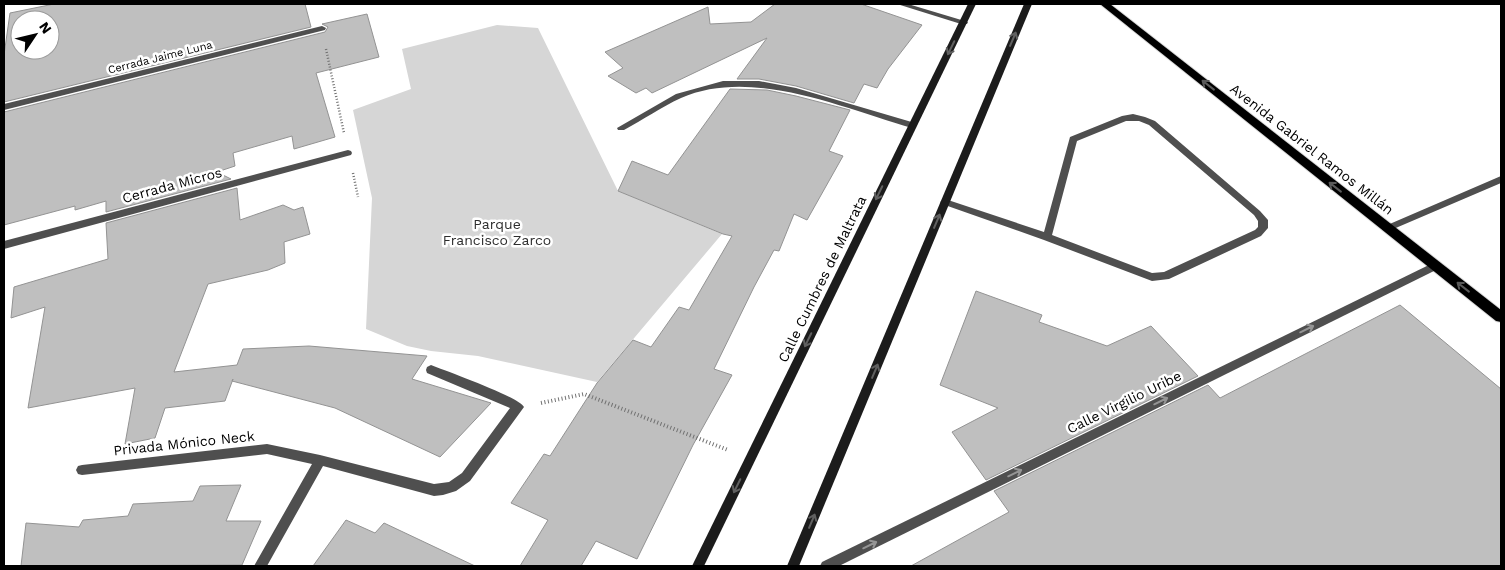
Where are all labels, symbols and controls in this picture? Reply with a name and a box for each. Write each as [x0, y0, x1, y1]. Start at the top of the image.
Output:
north arrow [10, 10, 60, 60]
text: N [36, 19, 55, 36]
one-way arrow [1009, 32, 1018, 47]
street label: Cerrada Jaime Luna [106, 38, 214, 77]
one-way arrow [946, 40, 956, 55]
one-way arrow [1202, 80, 1215, 91]
street label: Avenida Gabriel Ramos Millán [1227, 80, 1397, 218]
street label: Cerrada Micros [120, 164, 224, 206]
one-way arrow [1329, 181, 1342, 192]
one-way arrow [874, 186, 884, 201]
street label: Calle Cumbres de Maltrata [775, 193, 869, 365]
one-way arrow [933, 214, 942, 229]
park label: Parque Francisco Zarco [443, 216, 551, 248]
one-way arrow [1457, 282, 1470, 293]
one-way arrow [1299, 324, 1314, 333]
one-way arrow [803, 332, 813, 347]
one-way arrow [870, 364, 880, 379]
street label: Calle Virgilio Uribe [1064, 367, 1184, 437]
one-way arrow [1153, 396, 1168, 405]
street label: Privada Mónico Neck [113, 428, 255, 458]
one-way arrow [1007, 468, 1022, 477]
one-way arrow [732, 478, 741, 493]
one-way arrow [808, 514, 817, 529]
one-way arrow [862, 540, 877, 550]

